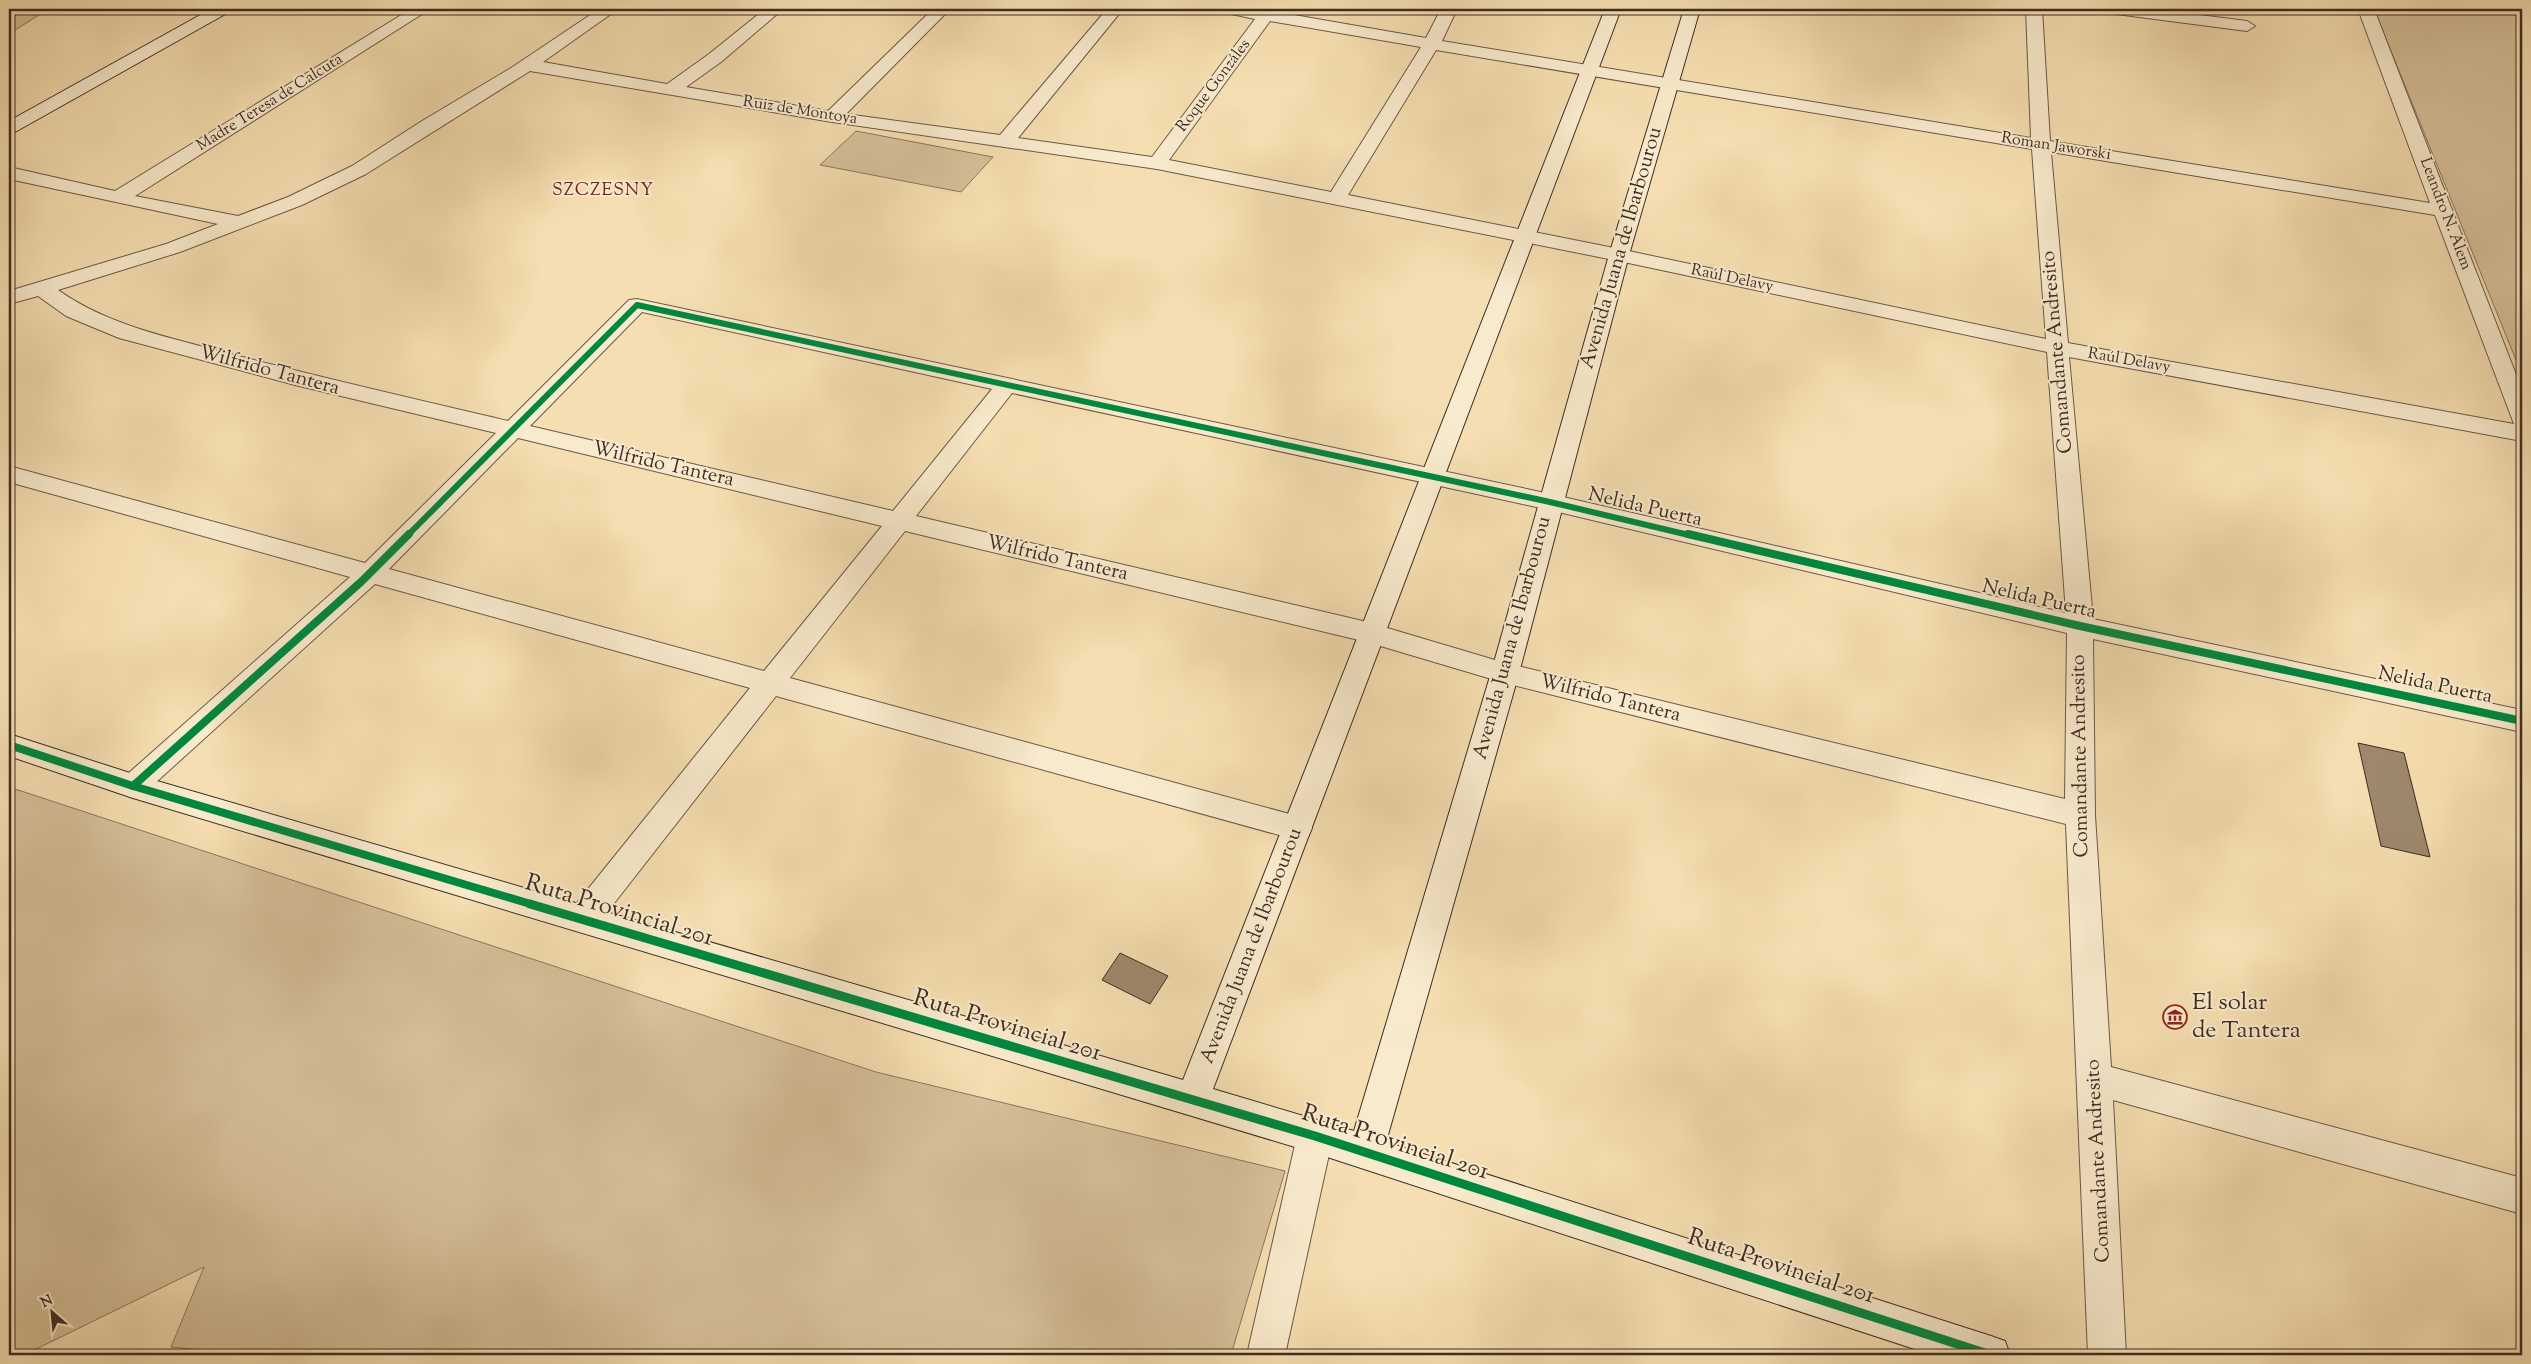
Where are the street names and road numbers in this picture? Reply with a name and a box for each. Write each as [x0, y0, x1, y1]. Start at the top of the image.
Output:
street label: Roque Gonzáles [1171, 35, 1257, 137]
street label: Madre Teresa de Calcuta [192, 48, 348, 157]
street label: Ruiz de Montoya [741, 91, 859, 131]
street label: Avenida Juana de Ibarbourou [1574, 123, 1671, 372]
street label: Roman Jaworski [1999, 127, 2113, 167]
street label: Leandro N. Alem [2413, 154, 2477, 274]
street label: Comandante Andresito [2035, 249, 2081, 455]
street label: Raúl Delavy [1689, 259, 1775, 299]
street label: Wilfrido Tantera [195, 338, 343, 404]
street label: Raúl Delavy [2086, 342, 2172, 380]
street label: Wilfrido Tantera [589, 435, 737, 495]
street label: Nelida Puerta [1585, 481, 1705, 535]
street label: Avenida Juana de Ibarbourou [1467, 513, 1560, 763]
street label: Wilfrido Tantera [983, 529, 1131, 589]
street label: Nelida Puerta [1979, 573, 2099, 627]
street label: Comandante Andresito [2065, 654, 2097, 858]
street label: Nelida Puerta [2375, 660, 2495, 712]
street label: Wilfrido Tantera [1536, 667, 1684, 731]
street label: Avenida Juana de Ibarbourou [1194, 823, 1311, 1068]
street label: Ruta Provincial 201 [521, 866, 717, 956]
street label: Ruta Provincial 201 [909, 981, 1105, 1071]
street label: Comandante Andresito [2079, 1059, 2119, 1263]
street label: Ruta Provincial 201 [1297, 1097, 1493, 1189]
street label: Ruta Provincial 201 [1683, 1221, 1879, 1313]

